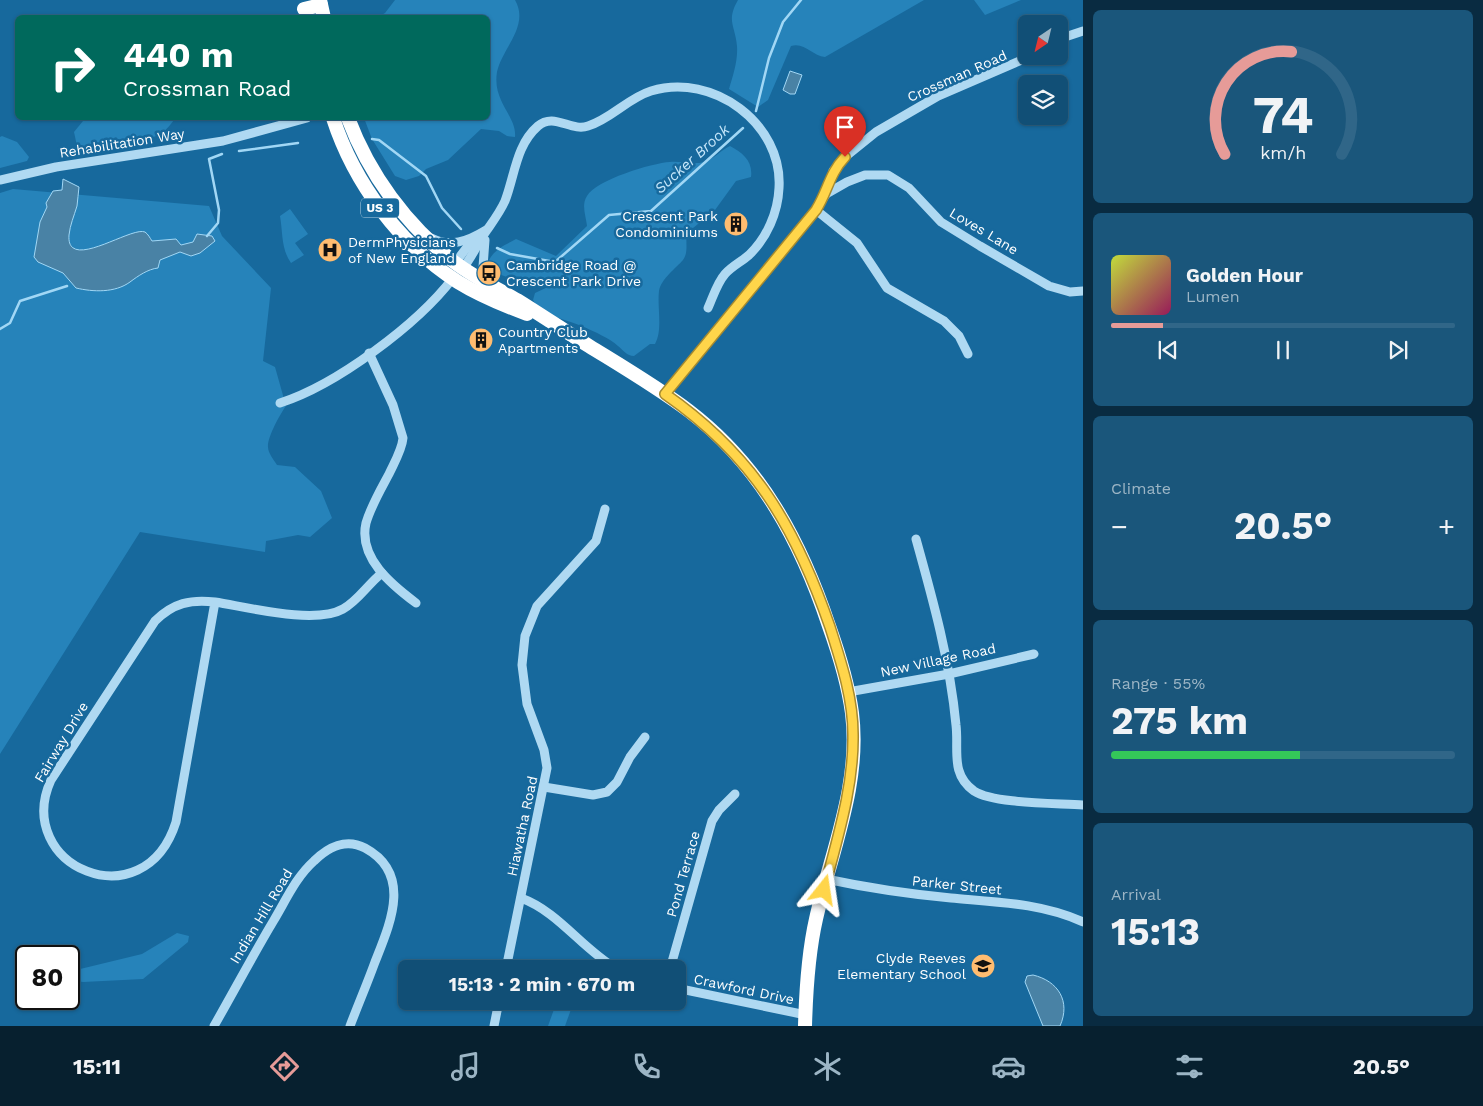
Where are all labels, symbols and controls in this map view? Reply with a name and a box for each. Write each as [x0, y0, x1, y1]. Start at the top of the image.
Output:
north arrow [1018, 15, 1068, 65]
map controls [1018, 15, 1068, 125]
text: 440 m [123, 34, 234, 76]
icon: right [40, 35, 105, 100]
street label: Crossman Road [905, 47, 1009, 105]
button: layers [1018, 75, 1068, 125]
text: Crossman Road [123, 76, 291, 101]
text: 74 [1253, 85, 1313, 146]
pin [824, 106, 866, 157]
icon: arrive [831, 113, 859, 141]
water label: Sucker Brook [651, 120, 734, 197]
street label: Rehabilitation Way [58, 125, 186, 161]
text: km/h [1260, 142, 1306, 163]
road number: US 3 [361, 198, 399, 218]
street label: Loves Lane [947, 204, 1021, 258]
place label: Crescent Park Condominiums [615, 208, 718, 240]
building icon: Crescent Park Condominiums [723, 211, 749, 237]
place label: DermPhysicians of New England [348, 234, 456, 266]
hospital icon: DermPhysicians of New England [317, 237, 343, 263]
place label: Cambridge Road @ Crescent Park Drive [506, 257, 641, 289]
bus stop icon: Cambridge Road @ Crescent Park Drive [476, 260, 502, 286]
text: Golden Hour [1186, 264, 1303, 287]
text: Lumen [1186, 287, 1240, 306]
place label: Country Club Apartments [498, 324, 588, 356]
building icon: Country Club Apartments [468, 327, 494, 353]
icon: previous [1154, 336, 1182, 364]
icon: pause [1269, 336, 1297, 364]
icon: next [1384, 336, 1412, 364]
text: Climate [1111, 479, 1171, 498]
text: 20.5° [1234, 504, 1332, 548]
text: − [1111, 510, 1128, 543]
text: + [1438, 510, 1455, 543]
street label: New Village Road [879, 640, 997, 680]
text: Range · 55% [1111, 674, 1205, 693]
street label: Fairway Drive [31, 699, 91, 785]
text: 275 km [1111, 699, 1248, 743]
street label: Hiawatha Road [504, 774, 540, 878]
street label: Pond Terrace [663, 829, 703, 919]
position arrow [797, 863, 849, 915]
street label: Indian Hill Road [226, 866, 296, 966]
street label: Parker Street [911, 872, 1003, 898]
text: Arrival [1111, 885, 1161, 904]
text: 15:13 [1111, 910, 1200, 954]
speed limit sign: 80 [15, 945, 80, 1010]
place label: Clyde Reeves Elementary School [837, 950, 967, 982]
school or university icon: Clyde Reeves Elementary School [970, 953, 996, 979]
street label: Crawford Drive [692, 971, 796, 1007]
text: 15:13 · 2 min · 670 m [449, 973, 635, 996]
icon: directions [267, 1049, 302, 1084]
icon: music [448, 1049, 483, 1084]
icon: phone [629, 1049, 664, 1084]
icon: climate [810, 1049, 845, 1084]
icon: car [991, 1049, 1026, 1084]
icon: filters [1172, 1049, 1207, 1084]
text: 15:11 [73, 1054, 121, 1079]
text: 20.5° [1353, 1054, 1410, 1079]

